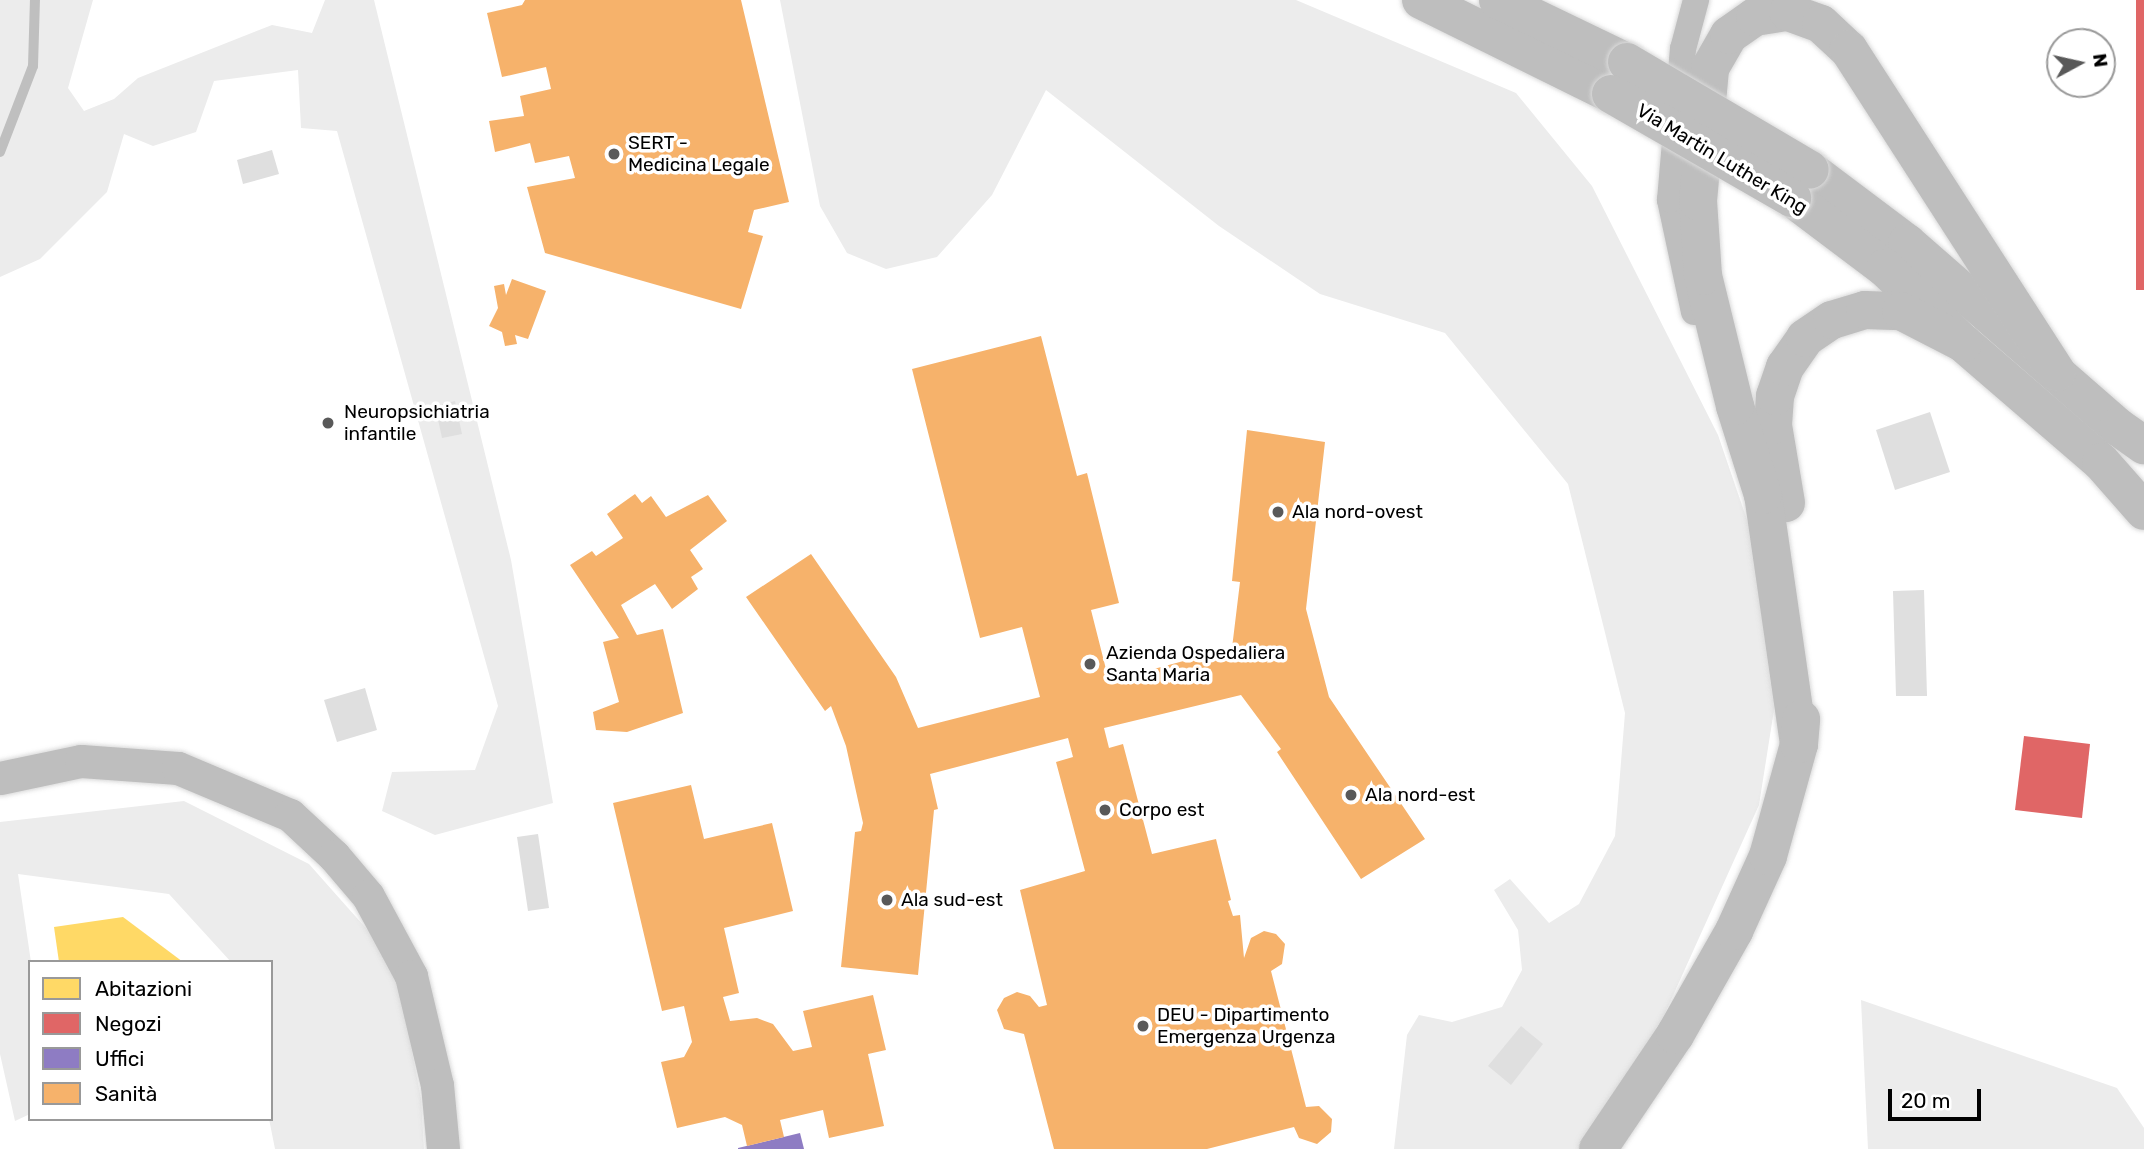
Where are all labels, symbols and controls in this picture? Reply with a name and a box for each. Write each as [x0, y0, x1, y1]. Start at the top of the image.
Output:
north arrow [2046, 28, 2116, 98]
text: N [2088, 52, 2113, 69]
street label: Via Martin Luther King [1632, 99, 1812, 219]
place label: SERT - Medicina Legale [628, 132, 770, 176]
marker: SERT - Medicina Legale [606, 146, 622, 162]
place label: Neuropsichiatria infantile [344, 401, 490, 445]
marker: Neuropsichiatria infantile [318, 413, 338, 433]
place label: Ala nord-ovest [1292, 501, 1423, 523]
marker: Ala nord-ovest [1270, 504, 1286, 520]
place label: Azienda Ospedaliera Santa Maria [1106, 642, 1285, 686]
marker: Azienda Ospedaliera Santa Maria [1080, 654, 1100, 674]
place label: Ala nord-est [1365, 784, 1475, 806]
marker: Ala nord-est [1343, 787, 1359, 803]
place label: Corpo est [1119, 799, 1204, 821]
marker: Corpo est [1097, 802, 1113, 818]
place label: Ala sud-est [901, 889, 1003, 911]
marker: Ala sud-est [879, 892, 895, 908]
legend [28, 960, 273, 1121]
text: Abitazioni [95, 976, 192, 1001]
place label: DEU - Dipartimento Emergenza Urgenza [1157, 1004, 1335, 1048]
text: Negozi [95, 1011, 162, 1036]
marker: DEU - Dipartimento Emergenza Urgenza [1135, 1018, 1151, 1034]
text: Uffici [95, 1046, 144, 1071]
scale bar [1892, 1076, 1985, 1120]
text: Sanità [95, 1081, 157, 1106]
text: 20 m [1901, 1088, 1950, 1113]

